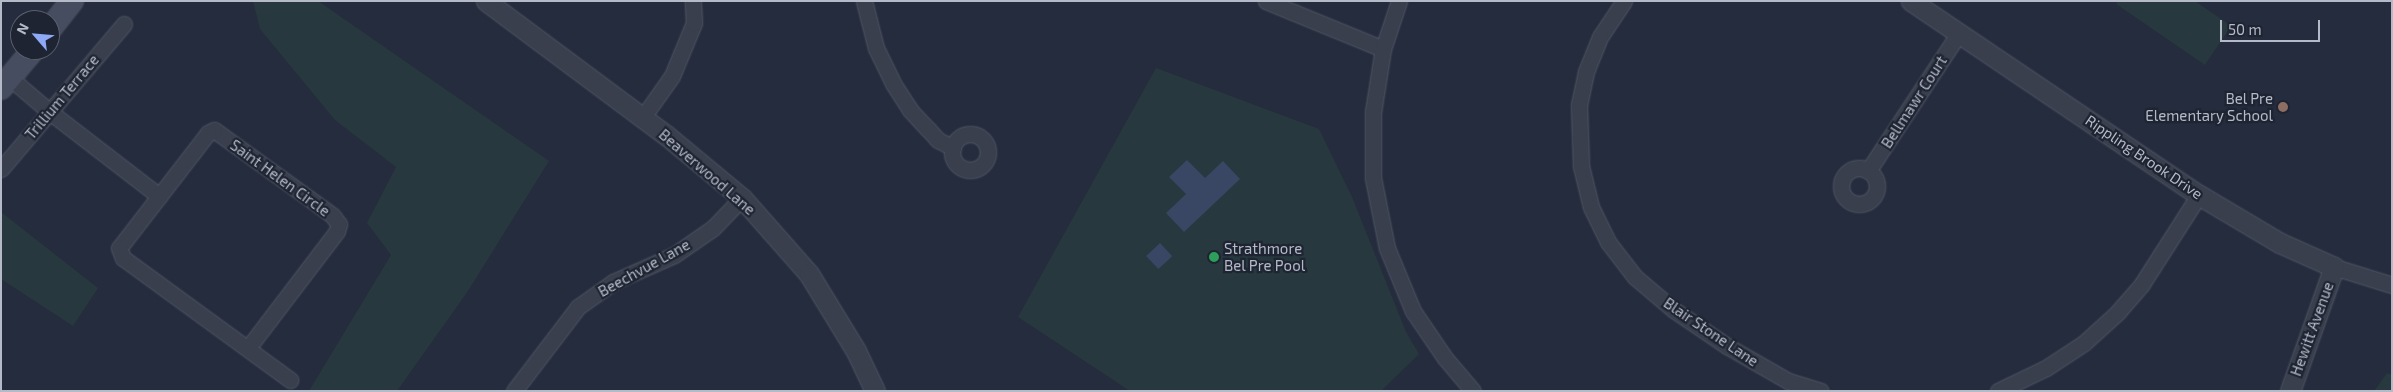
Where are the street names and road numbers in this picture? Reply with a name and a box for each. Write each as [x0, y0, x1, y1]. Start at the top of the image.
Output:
street label: Trillium Terrace [21, 51, 103, 143]
street label: Bellmawr Court [1877, 52, 1951, 152]
street label: Rippling Brook Drive [2082, 111, 2206, 203]
street label: Beaverwood Lane [655, 125, 759, 219]
street label: Saint Helen Circle [227, 136, 333, 220]
street label: Beechvue Lane [595, 235, 693, 301]
street label: Hewitt Avenue [2287, 279, 2337, 379]
street label: Blair Stone Lane [1660, 294, 1762, 370]

